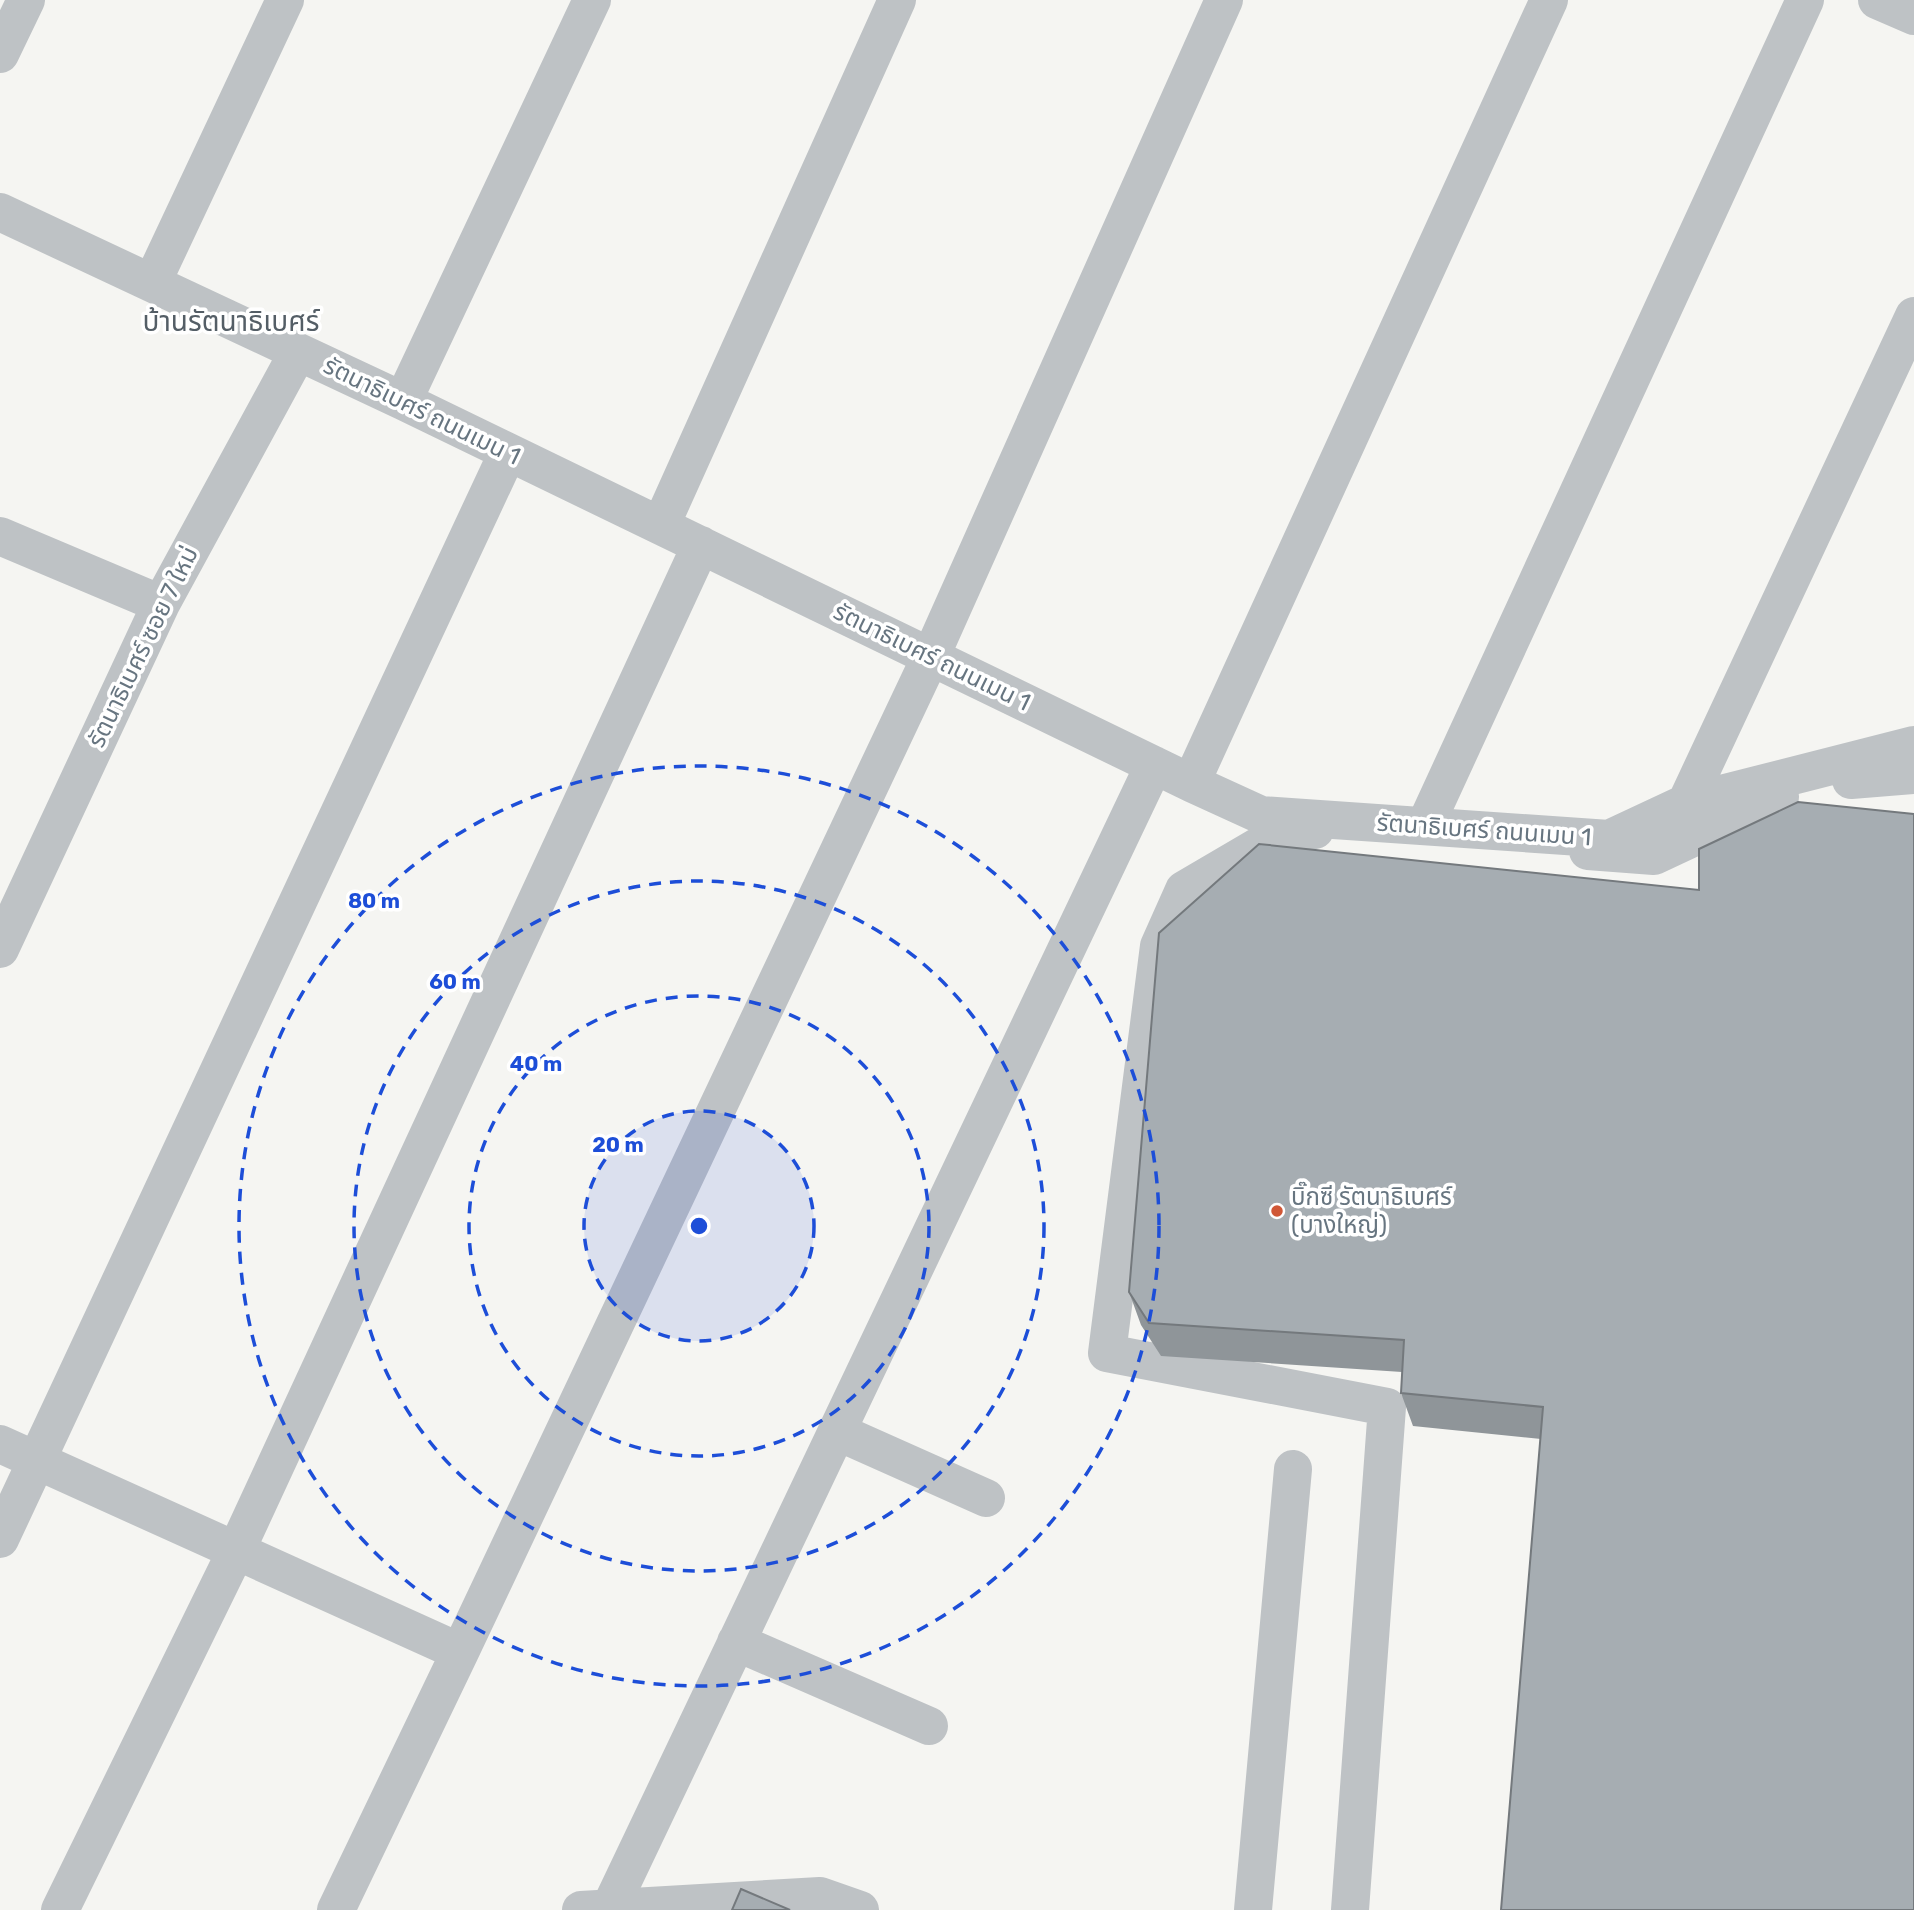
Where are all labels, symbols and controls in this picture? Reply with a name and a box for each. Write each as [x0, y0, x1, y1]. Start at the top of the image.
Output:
district label: บ้านรัตนาธิเบศร์ [143, 305, 321, 338]
street label: รัตนาธิเบศร์ ถนนเมน 1 [319, 351, 525, 471]
street label: รัตนาธิเบศร์ ซอย 7 ใหม่ [82, 542, 204, 752]
street label: รัตนาธิเบศร์ ถนนเมน 1 [829, 597, 1035, 717]
street label: รัตนาธิเบศร์ ถนนเมน 1 [1376, 809, 1592, 851]
text: 80 m [348, 888, 400, 913]
text: 60 m [429, 969, 481, 994]
text: 40 m [510, 1051, 562, 1076]
text: 20 m [592, 1132, 644, 1157]
place label: บิ๊กซี รัตนาธิเบศร์ (บางใหญ่) [1291, 1181, 1453, 1239]
marker: บิ๊กซี รัตนาธิเบศร์ (บางใหญ่) [1269, 1203, 1285, 1219]
centre of rings [687, 1214, 711, 1238]

